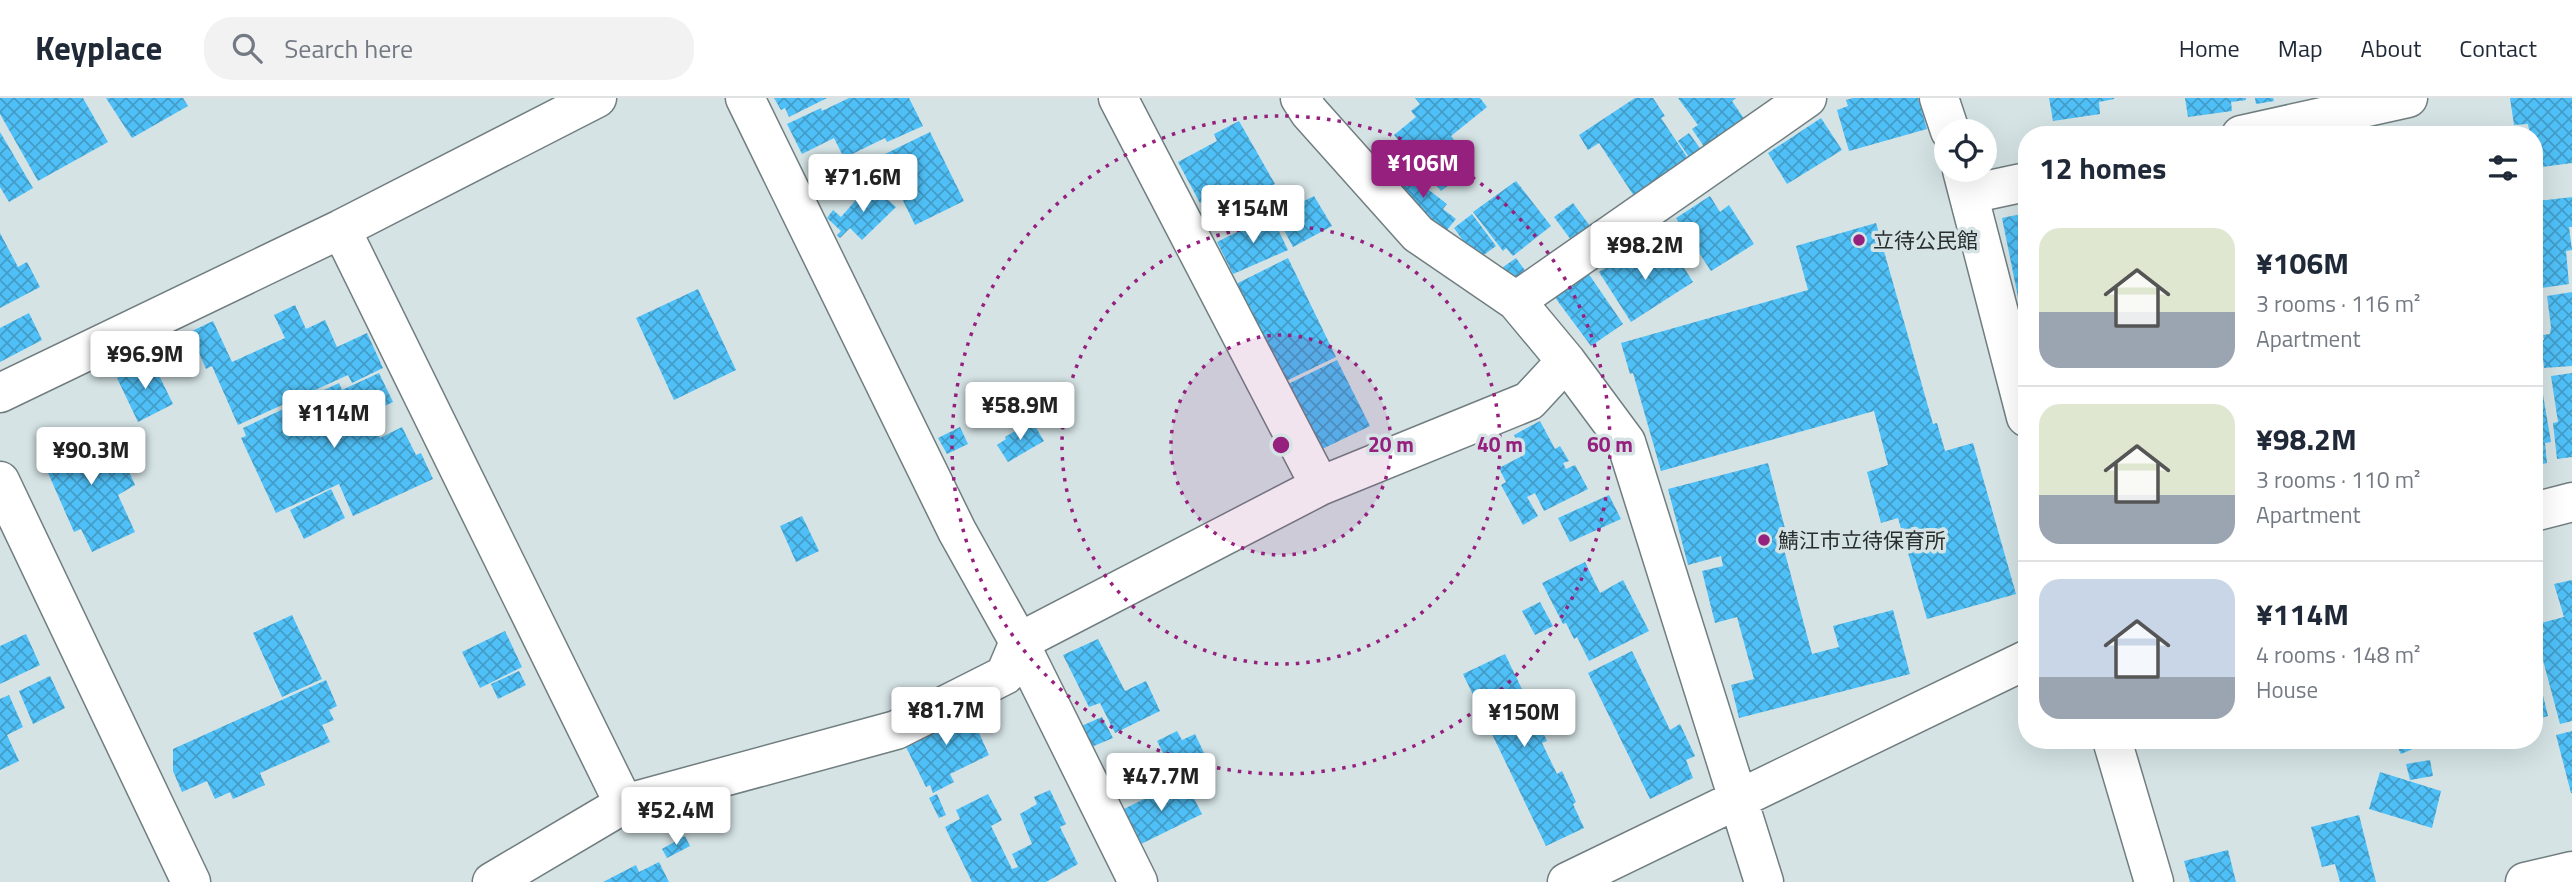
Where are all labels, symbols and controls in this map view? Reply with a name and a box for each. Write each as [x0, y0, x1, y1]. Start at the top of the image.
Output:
search box [204, 17, 694, 80]
text: Keyplace [35, 23, 162, 73]
icon: search [228, 29, 266, 67]
text: Search here [284, 29, 413, 68]
text: Home [2179, 30, 2240, 66]
text: Map [2278, 30, 2323, 66]
text: About [2361, 30, 2421, 66]
text: Contact [2459, 30, 2537, 66]
map controls [1934, 119, 1997, 182]
button: locate [1934, 119, 1997, 182]
pin: ¥106M [1374, 140, 1472, 200]
text: ¥106M [1387, 145, 1459, 180]
text: 12 homes [2039, 145, 2166, 191]
icon: filters [2484, 149, 2522, 187]
pin: ¥71.6M [806, 155, 920, 214]
text: ¥71.6M [824, 159, 902, 194]
pin: ¥154M [1204, 186, 1302, 245]
text: ¥154M [1217, 190, 1289, 225]
pin: ¥98.2M [1588, 222, 1702, 282]
place label: 立待公民館 [1873, 224, 1978, 256]
text: ¥98.2M [1606, 227, 1684, 262]
marker: 立待公民館 [1851, 232, 1867, 248]
text: ¥106M [2256, 240, 2349, 286]
icon: home [2095, 256, 2179, 340]
text: 3 rooms · 116 m² [2256, 286, 2420, 321]
text: Apartment [2256, 321, 2361, 356]
pin: ¥96.9M [88, 331, 202, 391]
text: ¥96.9M [106, 336, 184, 371]
pin: ¥58.9M [963, 382, 1077, 442]
text: ¥58.9M [981, 387, 1059, 422]
pin: ¥114M [285, 390, 383, 450]
text: ¥114M [298, 395, 370, 430]
text: ¥98.2M [2256, 416, 2357, 462]
pin: ¥90.3M [34, 428, 148, 487]
text: 20 m [1368, 428, 1414, 460]
text: 40 m [1477, 428, 1523, 460]
text: 60 m [1587, 428, 1633, 460]
text: ¥90.3M [52, 432, 130, 467]
icon: home [2095, 432, 2179, 516]
centre of rings [1269, 433, 1293, 457]
text: 3 rooms · 110 m² [2256, 462, 2420, 497]
text: Apartment [2256, 497, 2361, 532]
place label: 鯖江市立待保育所 [1778, 524, 1946, 556]
marker: 鯖江市立待保育所 [1756, 532, 1772, 548]
text: ¥114M [2256, 591, 2349, 637]
icon: home [2095, 607, 2179, 691]
text: 4 rooms · 148 m² [2256, 637, 2420, 672]
text: House [2256, 672, 2318, 707]
pin: ¥81.7M [889, 688, 1003, 747]
pin: ¥150M [1475, 690, 1573, 749]
text: ¥81.7M [907, 692, 985, 727]
text: ¥150M [1488, 694, 1560, 729]
pin: ¥47.7M [1104, 754, 1218, 813]
text: ¥47.7M [1122, 758, 1200, 793]
pin: ¥52.4M [619, 788, 733, 847]
text: ¥52.4M [637, 792, 715, 827]

